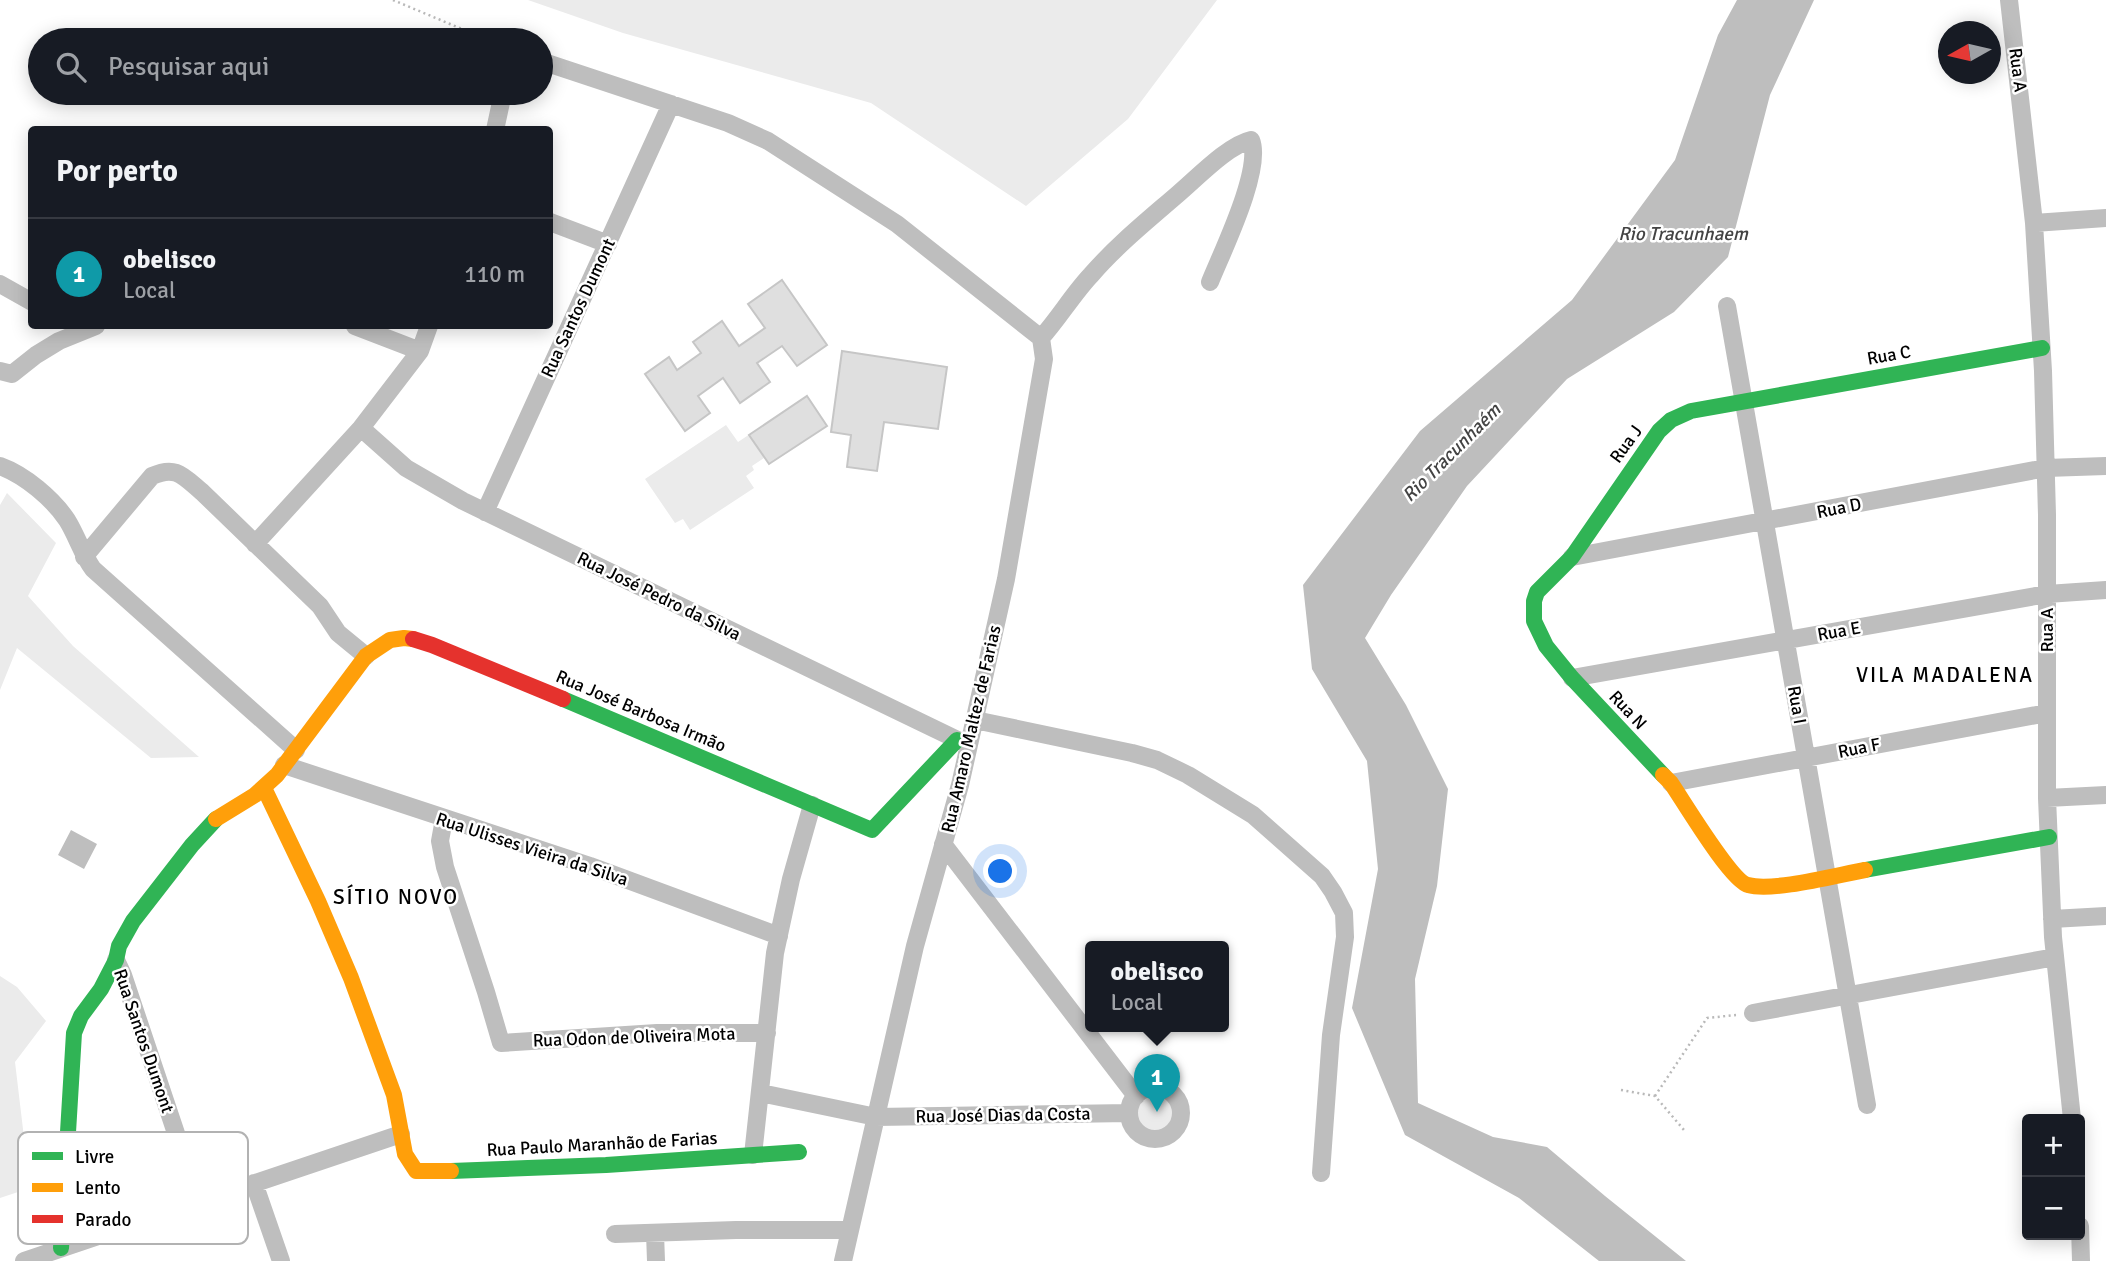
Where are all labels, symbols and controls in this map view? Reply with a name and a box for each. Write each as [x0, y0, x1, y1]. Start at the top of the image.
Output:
north arrow [1938, 21, 2001, 84]
search box [28, 28, 553, 105]
street label: Rua A [2004, 47, 2032, 93]
icon: search [52, 48, 90, 86]
text: Pesquisar aqui [108, 51, 269, 83]
text: Por perto [56, 153, 178, 190]
water label: Rio Tracunhaem [1618, 222, 1749, 246]
street label: Rua Santos Dumont [536, 235, 620, 381]
text: obelisco [123, 244, 216, 276]
text: 1 [73, 260, 85, 289]
text: 110 m [464, 260, 525, 289]
text: Local [123, 276, 176, 305]
street label: Rua C [1865, 340, 1913, 370]
water label: Rio Tracunhaém [1397, 398, 1507, 507]
street label: Rua J [1605, 421, 1647, 467]
street label: Rua D [1815, 493, 1863, 523]
street label: Rua José Pedro da Silva [574, 547, 744, 645]
street label: Rua A [2036, 608, 2058, 652]
street label: Rua E [1816, 616, 1862, 646]
street label: Rua Amaro Maltez de Farias [936, 623, 1006, 835]
district label: VILA MADALENA [1856, 662, 2034, 688]
street label: Rua José Barbosa Irmão [553, 665, 729, 757]
street label: Rua I [1783, 684, 1811, 726]
street label: Rua N [1604, 686, 1652, 734]
street label: Rua F [1836, 733, 1882, 763]
street label: Rua Ulisses Vieira da Silva [433, 808, 631, 890]
your location [983, 854, 1017, 888]
district label: SÍTIO NOVO [333, 884, 459, 910]
popup [1085, 941, 1229, 1032]
text: obelisco [1110, 956, 1204, 988]
street label: Rua Santos Dumont [109, 966, 179, 1116]
text: Local [1110, 988, 1163, 1017]
street label: Rua Odon de Oliveira Mota [532, 1022, 736, 1052]
pin: 1 [1134, 1054, 1180, 1112]
street label: Rua José Dias da Costa [915, 1102, 1091, 1128]
map controls [2022, 1114, 2085, 1240]
button: + [2022, 1114, 2085, 1177]
street label: Rua Paulo Maranhão de Farias [486, 1127, 718, 1161]
legend [18, 1132, 248, 1244]
text: Livre [75, 1145, 114, 1169]
text: Lento [75, 1176, 121, 1200]
button: − [2022, 1177, 2085, 1240]
text: Parado [75, 1208, 131, 1232]

